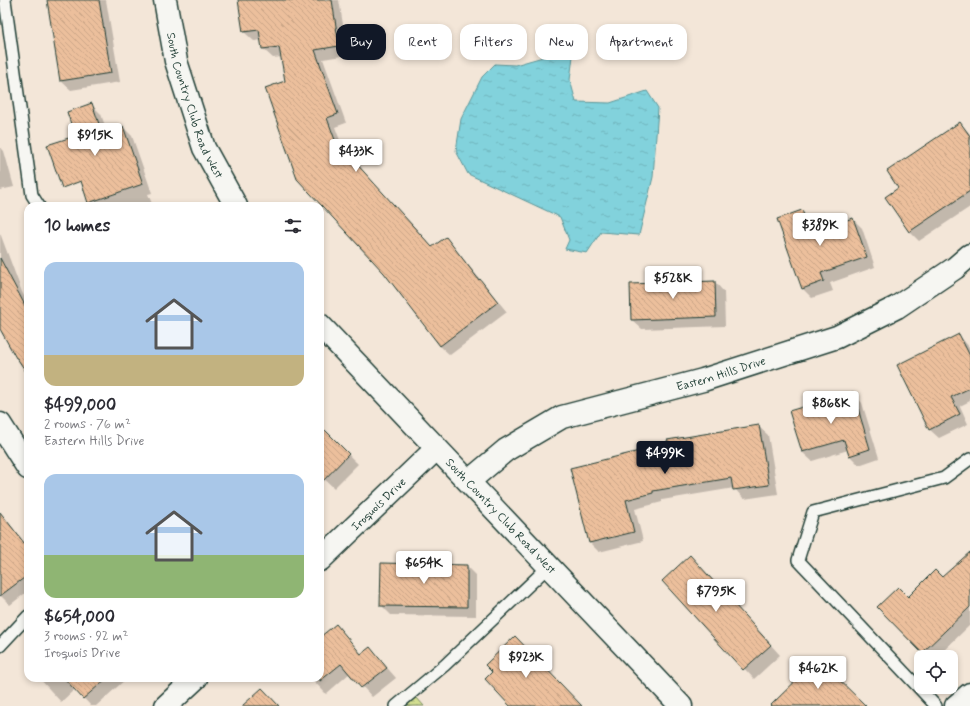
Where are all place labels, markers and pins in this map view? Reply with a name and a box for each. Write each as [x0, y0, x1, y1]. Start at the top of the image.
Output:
pin: $915K [67, 123, 123, 157]
pin: $433K [328, 139, 384, 173]
pin: $389K [792, 213, 848, 247]
pin: $528K [645, 266, 701, 300]
pin: $868K [803, 391, 859, 425]
pin: $499K [637, 441, 693, 475]
pin: $654K [396, 551, 452, 585]
pin: $795K [688, 579, 744, 613]
pin: $923K [498, 645, 554, 679]
pin: $462K [790, 656, 846, 690]

